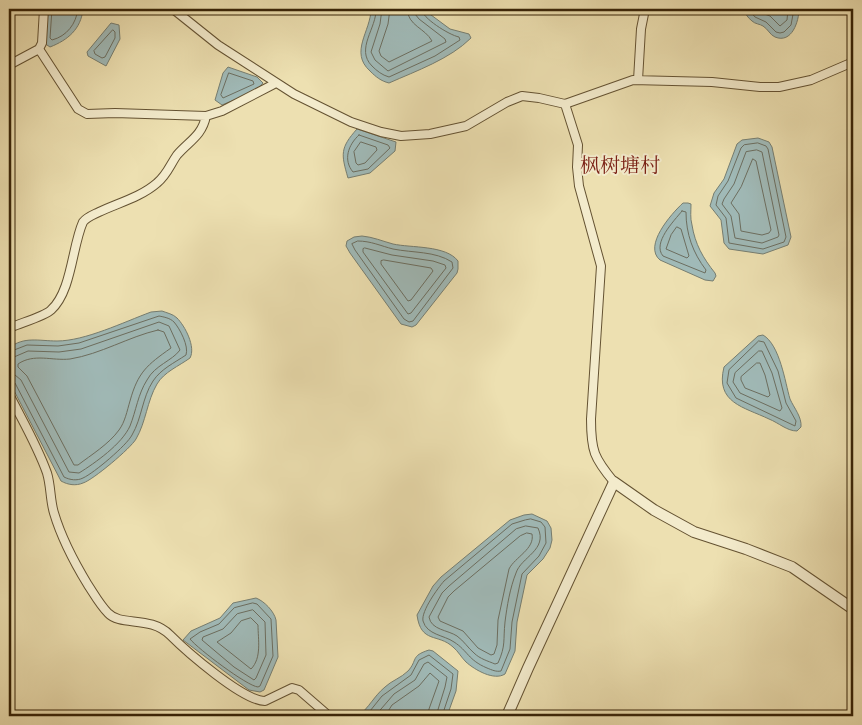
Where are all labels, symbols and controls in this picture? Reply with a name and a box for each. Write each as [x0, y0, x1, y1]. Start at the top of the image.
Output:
district label: 枫树塘村 [580, 150, 660, 179]

